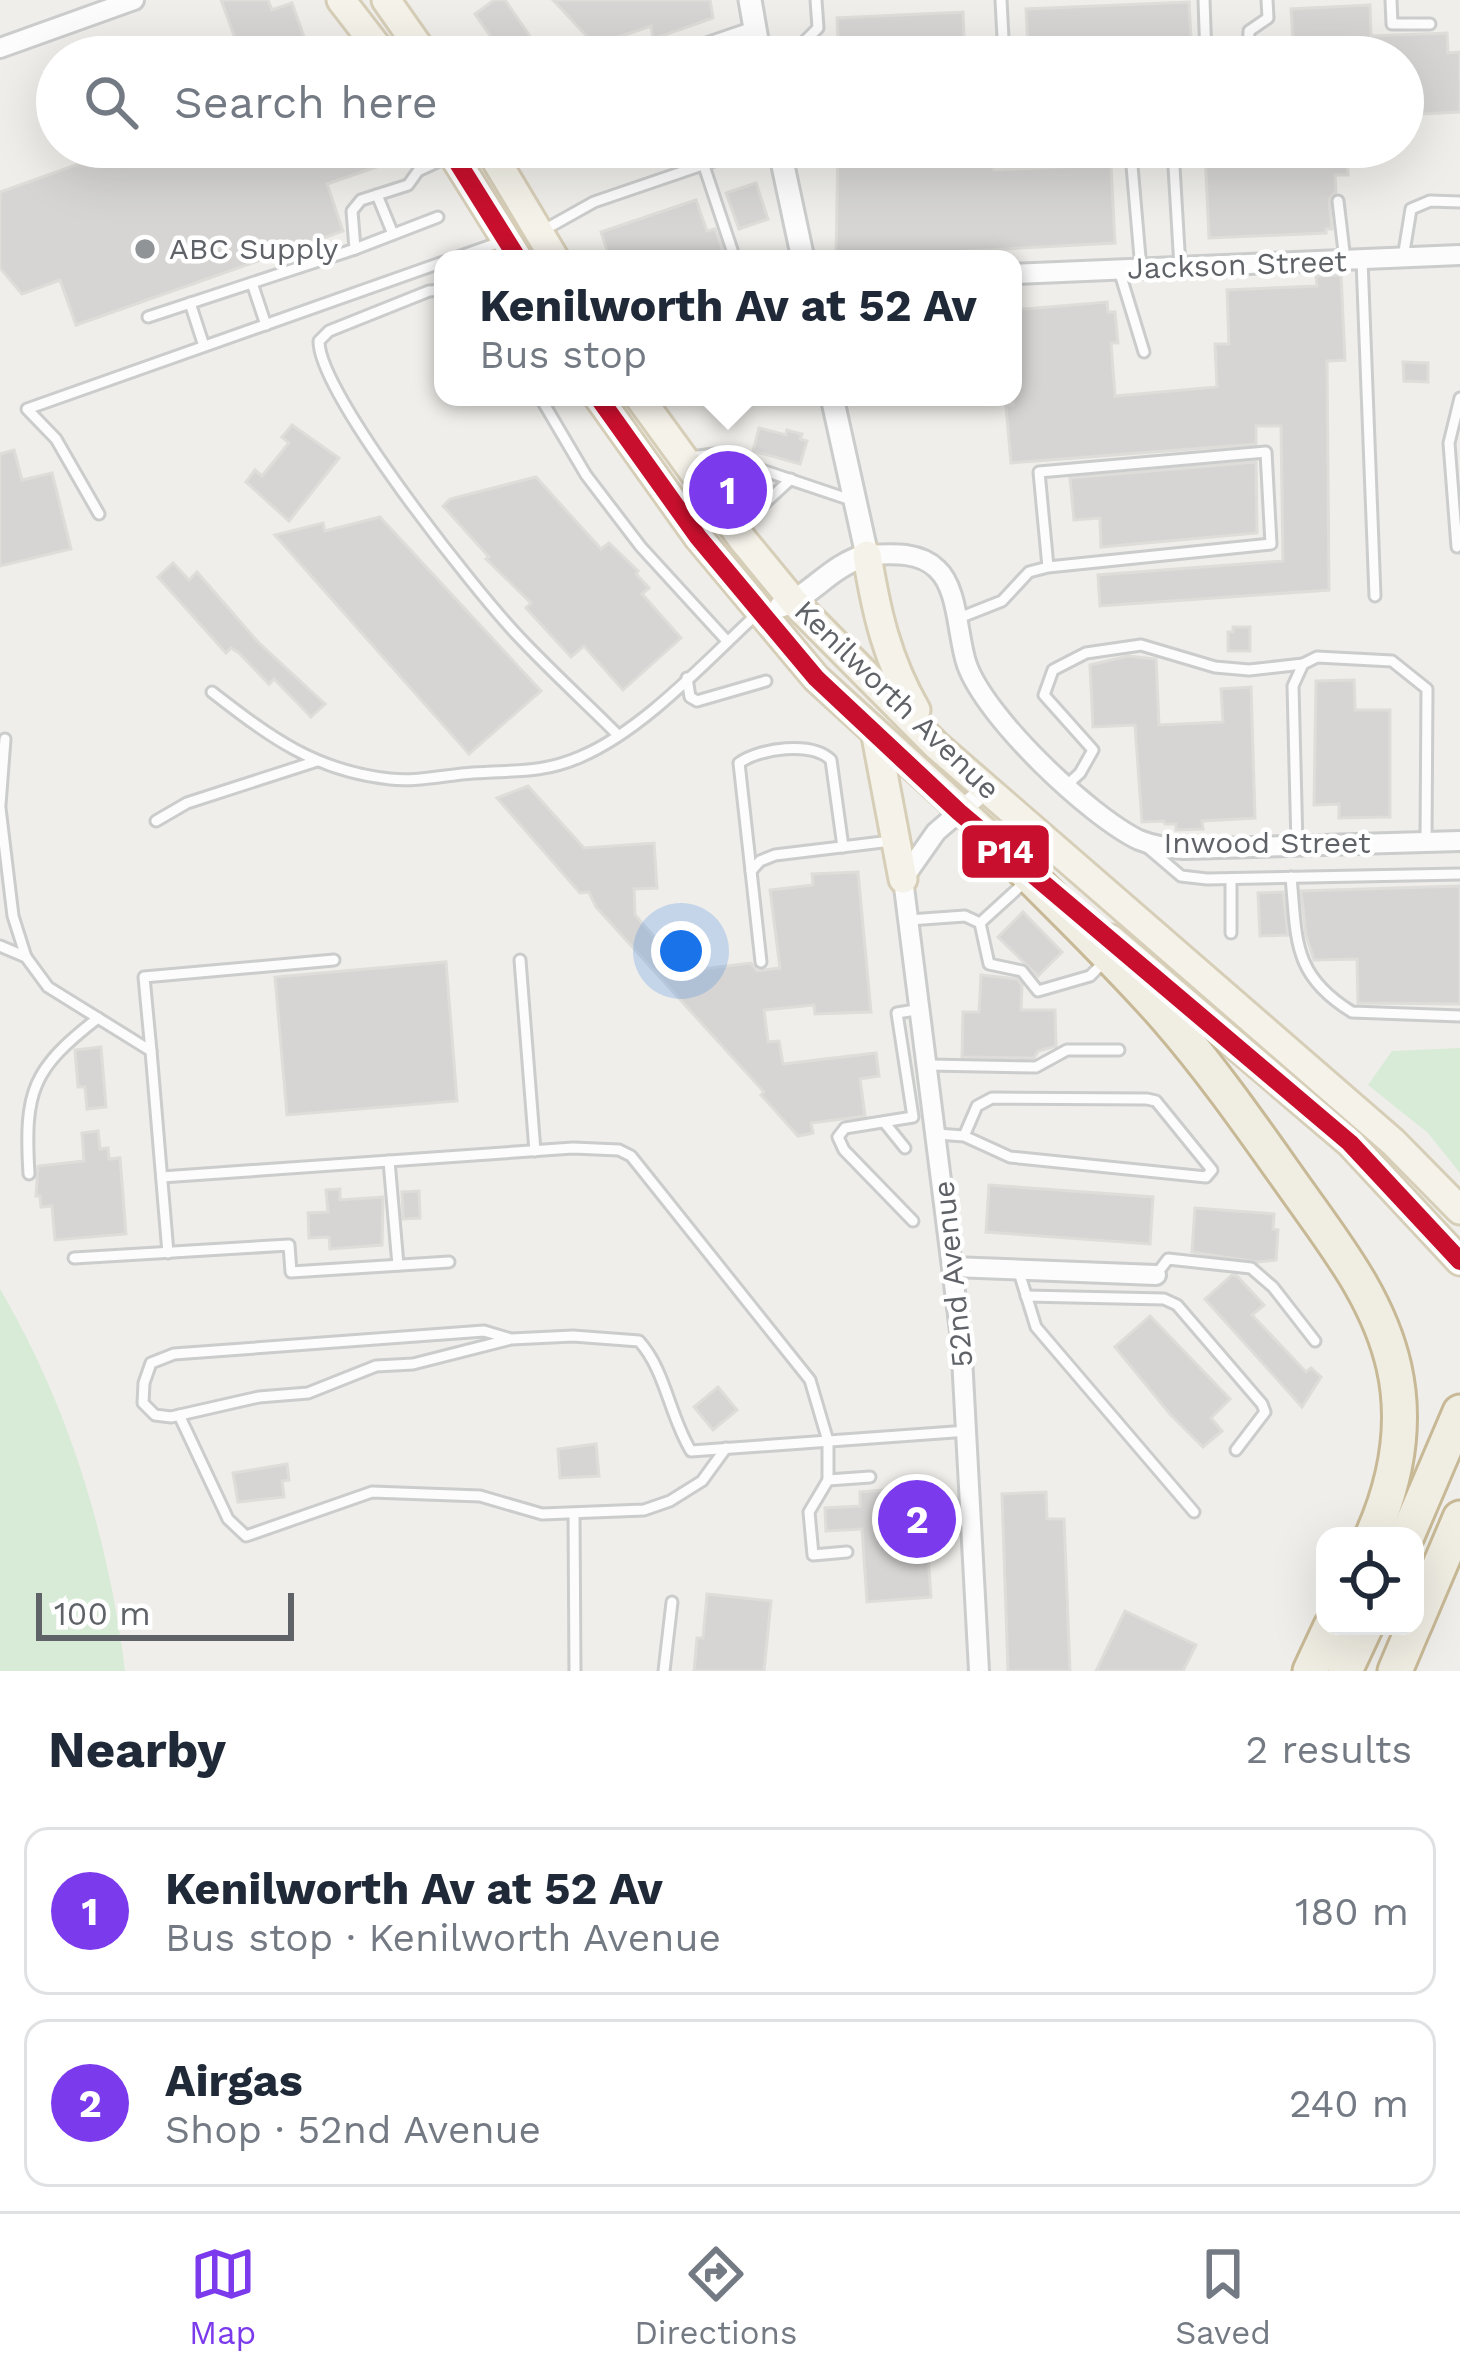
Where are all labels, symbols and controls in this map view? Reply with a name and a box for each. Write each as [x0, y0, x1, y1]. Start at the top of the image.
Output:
search box [36, 36, 1424, 168]
icon: search [78, 69, 144, 135]
text: Search here [174, 76, 438, 129]
place label: ABC Supply [169, 231, 339, 266]
marker: ABC Supply [132, 236, 158, 262]
street label: Jackson Street [1127, 243, 1348, 286]
popup [434, 250, 1022, 406]
text: Kenilworth Av at 52 Av [479, 279, 977, 332]
text: Bus stop [479, 332, 647, 377]
pin: 1 [689, 445, 767, 535]
street label: Kenilworth Avenue [788, 593, 1007, 806]
line badge: P14 [960, 823, 1051, 880]
street label: Inwood Street [1164, 825, 1371, 860]
text: P14 [976, 832, 1034, 871]
your location [651, 921, 711, 981]
street label: 52nd Avenue [925, 1179, 980, 1369]
pin: 2 [878, 1474, 956, 1564]
map controls [1316, 1527, 1424, 1635]
button: locate [1316, 1527, 1424, 1635]
scale bar [36, 1587, 294, 1640]
text: 100 m [54, 1594, 151, 1633]
text: Nearby [48, 1720, 226, 1779]
text: 2 results [1246, 1727, 1412, 1772]
text: Kenilworth Av at 52 Av [165, 1862, 663, 1915]
text: 1 [82, 1889, 98, 1934]
text: 180 m [1295, 1889, 1409, 1934]
text: Bus stop · Kenilworth Avenue [165, 1915, 721, 1960]
text: Airgas [165, 2054, 303, 2107]
text: 2 [78, 2081, 102, 2126]
text: 240 m [1289, 2081, 1409, 2126]
text: Shop · 52nd Avenue [165, 2107, 541, 2152]
tab: Map [189, 2241, 256, 2352]
tab: Directions [634, 2241, 797, 2352]
tab: Saved [1175, 2241, 1271, 2352]

